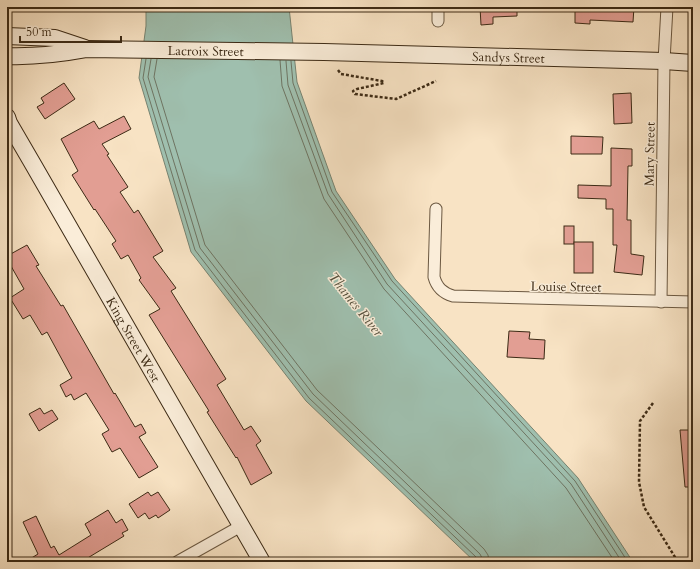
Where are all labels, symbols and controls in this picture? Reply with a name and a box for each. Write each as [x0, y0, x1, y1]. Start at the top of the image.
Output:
scale bar [20, 18, 121, 44]
text: 50 m [26, 24, 53, 40]
street label: Lacroix Street [167, 42, 244, 61]
street label: Sandys Street [472, 48, 545, 68]
street label: Mary Street [640, 122, 660, 186]
water label: Thames River [324, 268, 388, 341]
street label: Louise Street [530, 277, 601, 297]
street label: King Street West [101, 294, 164, 385]

